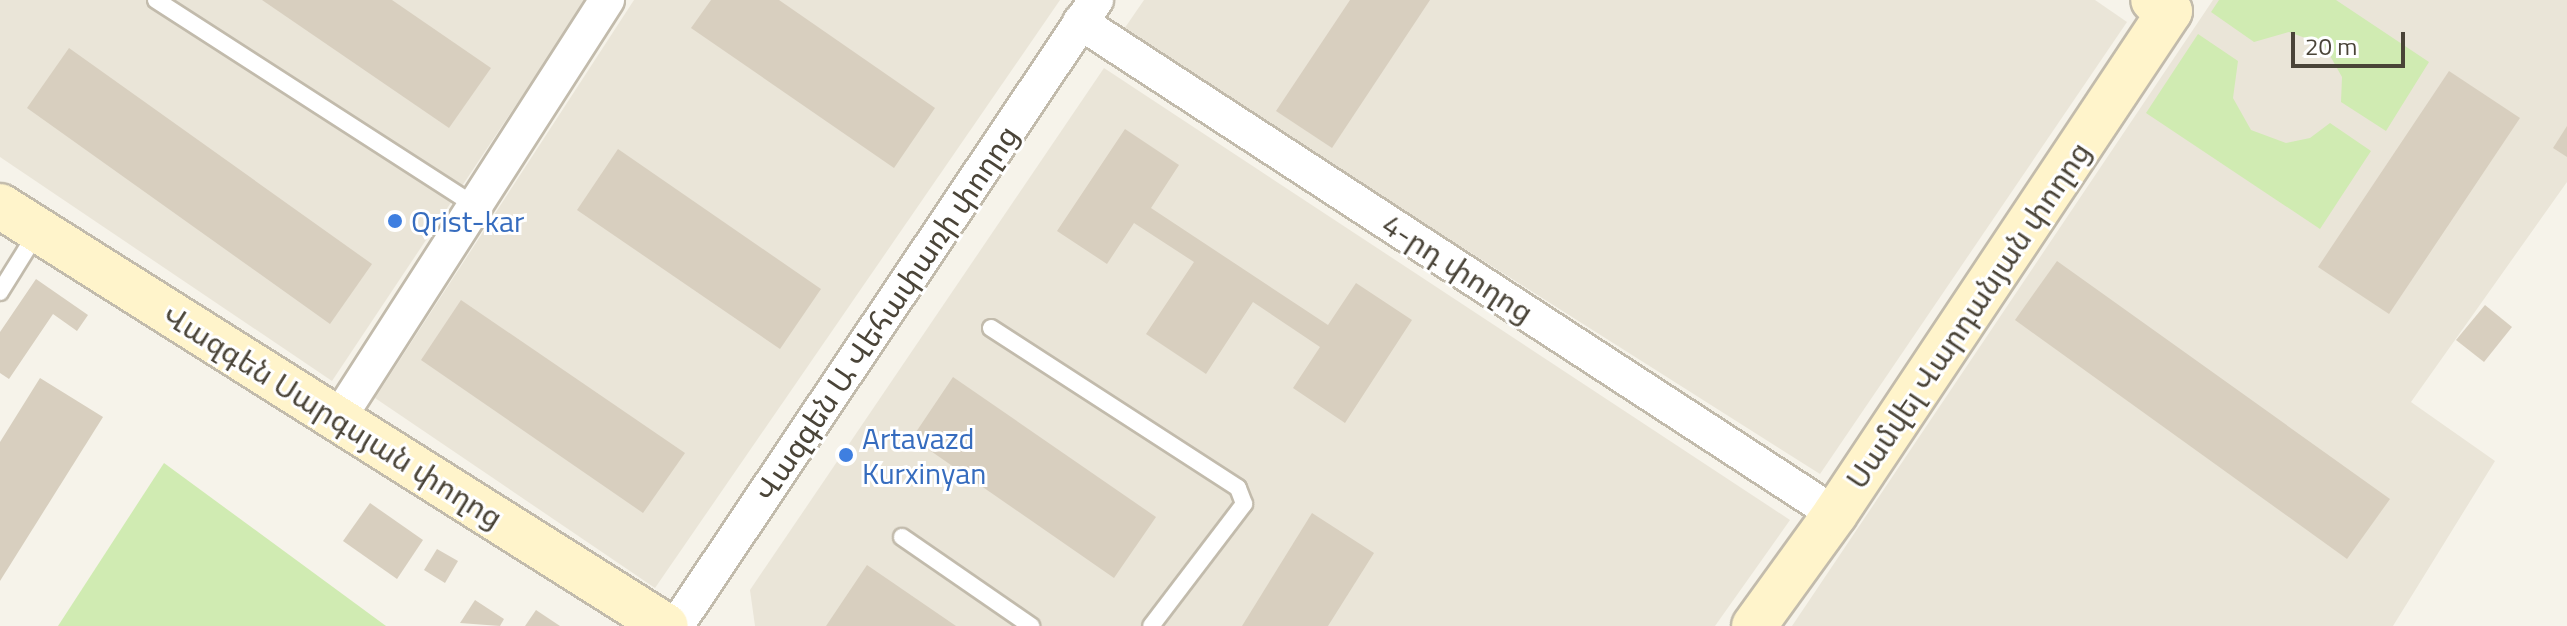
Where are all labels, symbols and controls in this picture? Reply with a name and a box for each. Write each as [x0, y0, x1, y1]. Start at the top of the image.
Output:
scale bar [2295, 16, 2409, 66]
text: 20 m [2305, 28, 2357, 64]
street label: Վազգեն Ա Վեհափառի փողոց [747, 118, 1025, 508]
street label: Սամվել Վարդանյան փողոց [1838, 135, 2098, 495]
place label: Qrist-kar [411, 203, 524, 239]
street label: 4-րդ փողոց [1376, 206, 1540, 330]
marker: Qrist-kar [386, 212, 404, 230]
street label: Վազգեն Սարգսյան փողոց [156, 296, 510, 536]
place label: Artavazd Kurxinyan [862, 420, 986, 490]
marker: Artavazd Kurxinyan [837, 446, 855, 464]

